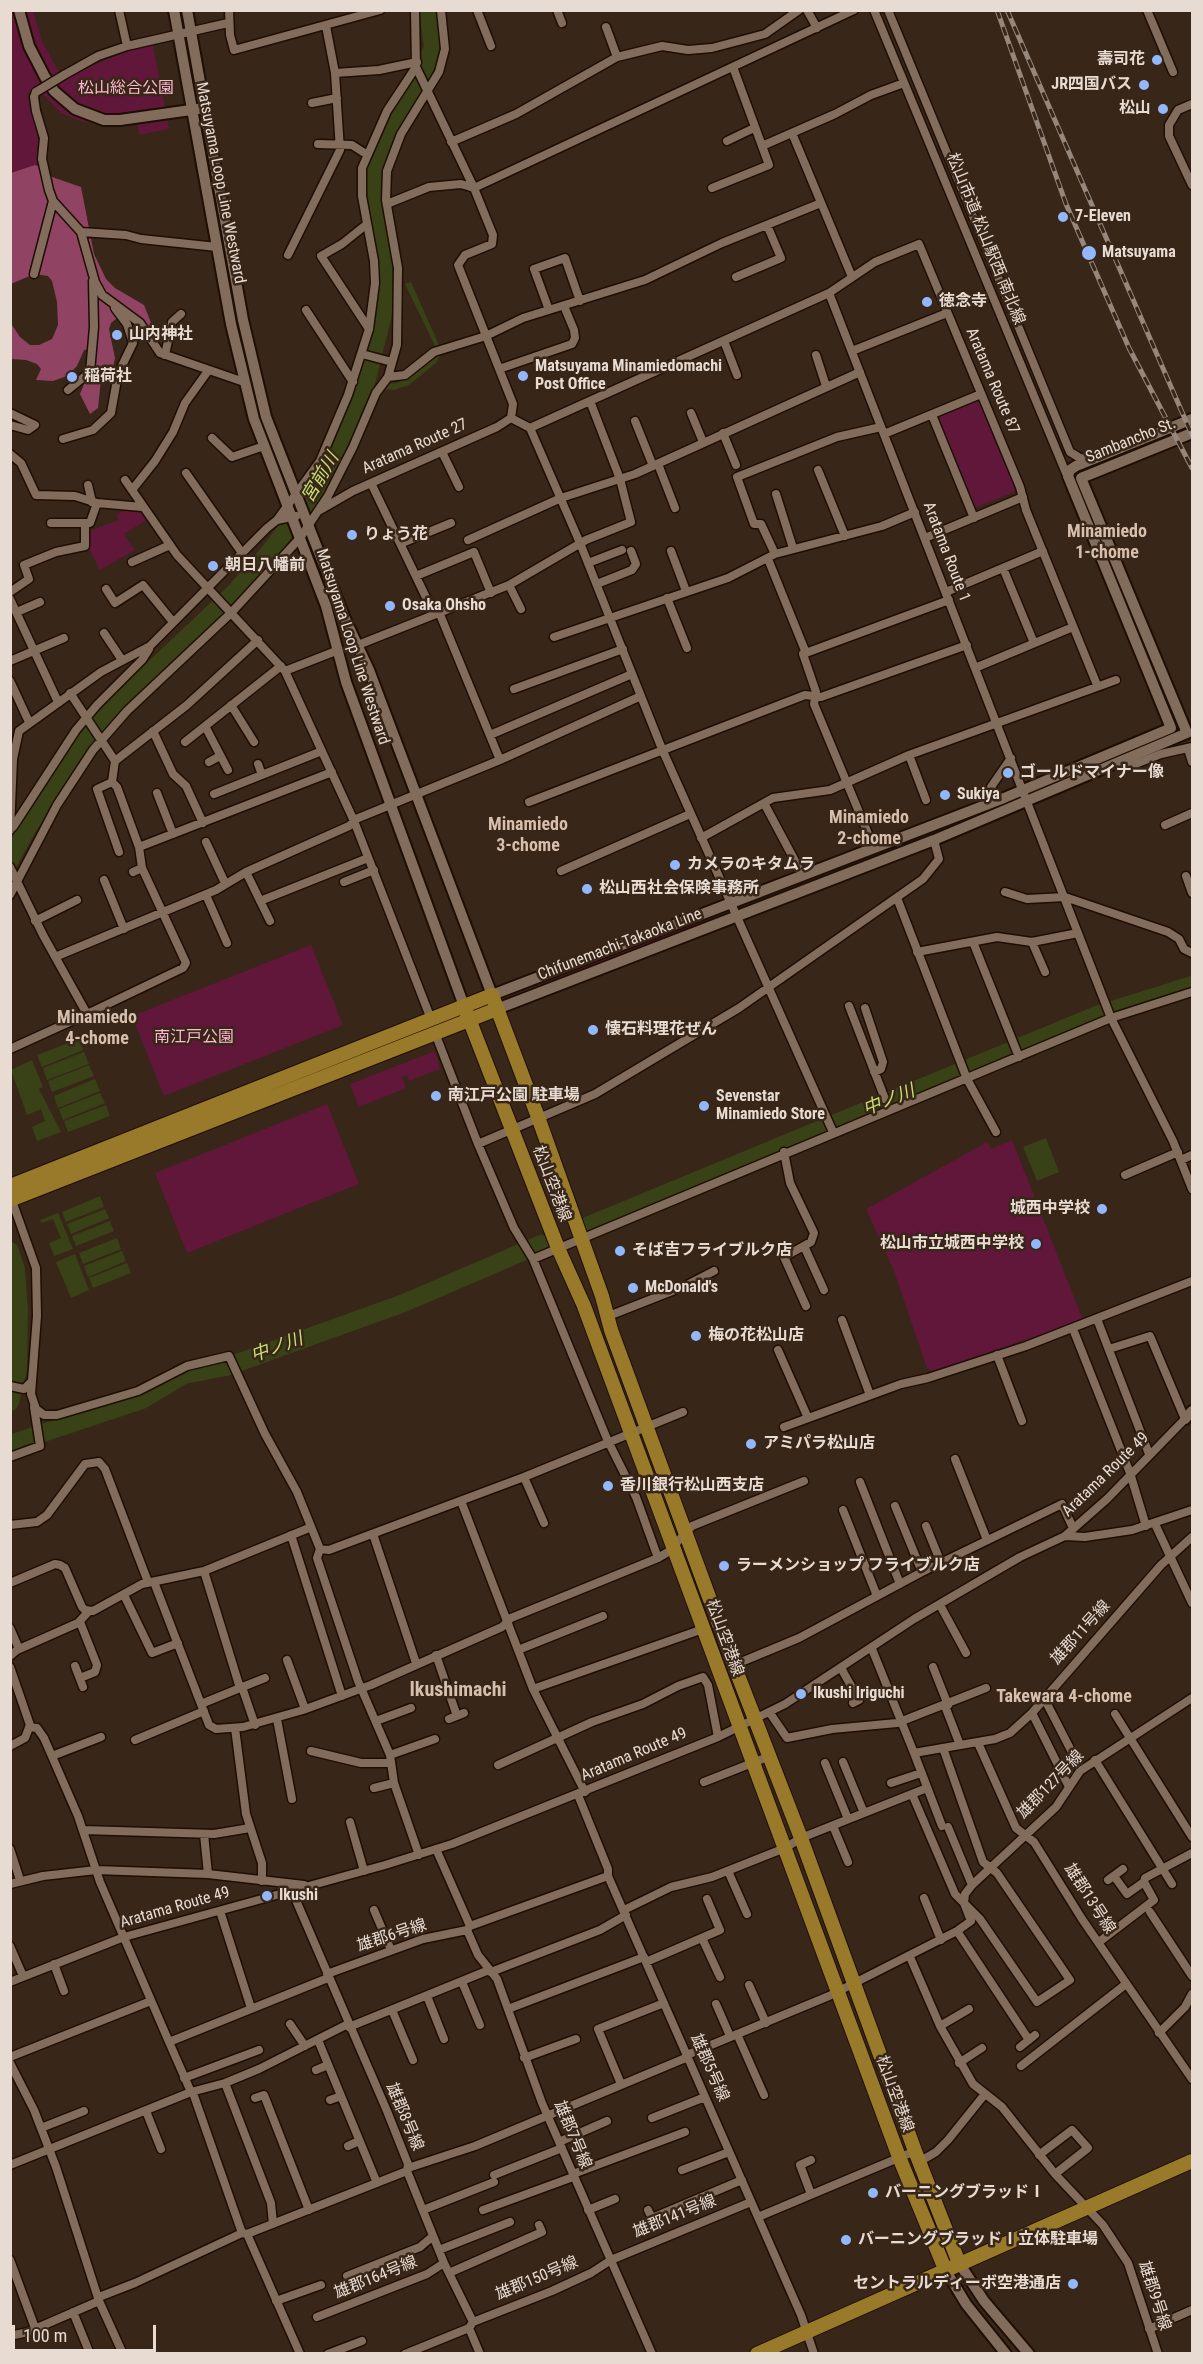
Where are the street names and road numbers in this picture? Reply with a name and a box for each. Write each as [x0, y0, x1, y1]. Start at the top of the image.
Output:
street label: Matsuyama Loop Line Westward [191, 81, 249, 285]
street label: 松山市道 松山駅西 南北線 [942, 150, 1028, 328]
street label: Aratama Route 87 [961, 325, 1023, 437]
street label: Sambancho St. [1083, 414, 1179, 468]
street label: Aratama Route 27 [359, 415, 471, 479]
street label: Aratama Route 1 [918, 499, 974, 605]
street label: Matsuyama Loop Line Westward [311, 547, 393, 747]
street label: Chifunemachi-Takaoka Line [535, 905, 705, 985]
street label: 松山空港線 [528, 1143, 574, 1225]
street label: Aratama Route 49 [1059, 1429, 1153, 1521]
street label: 松山空港線 [701, 1597, 747, 1679]
street label: 雄郡11号線 [1047, 1597, 1115, 1669]
street label: Aratama Route 49 [578, 1724, 690, 1786]
street label: 雄郡127号線 [1014, 1747, 1088, 1823]
street label: 雄郡13号線 [1059, 1860, 1119, 1938]
street label: Aratama Route 49 [118, 1883, 232, 1933]
street label: 雄郡6号線 [355, 1916, 429, 1956]
street label: 雄郡5号線 [686, 2031, 732, 2105]
street label: 松山空港線 [871, 2053, 917, 2135]
street label: 雄郡8号線 [381, 2080, 427, 2154]
street label: 雄郡7号線 [549, 2098, 595, 2172]
street label: 雄郡141号線 [631, 2192, 719, 2242]
street label: 雄郡164号線 [332, 2253, 420, 2303]
street label: 雄郡150号線 [493, 2253, 581, 2305]
street label: 雄郡9号線 [1134, 2259, 1174, 2333]

